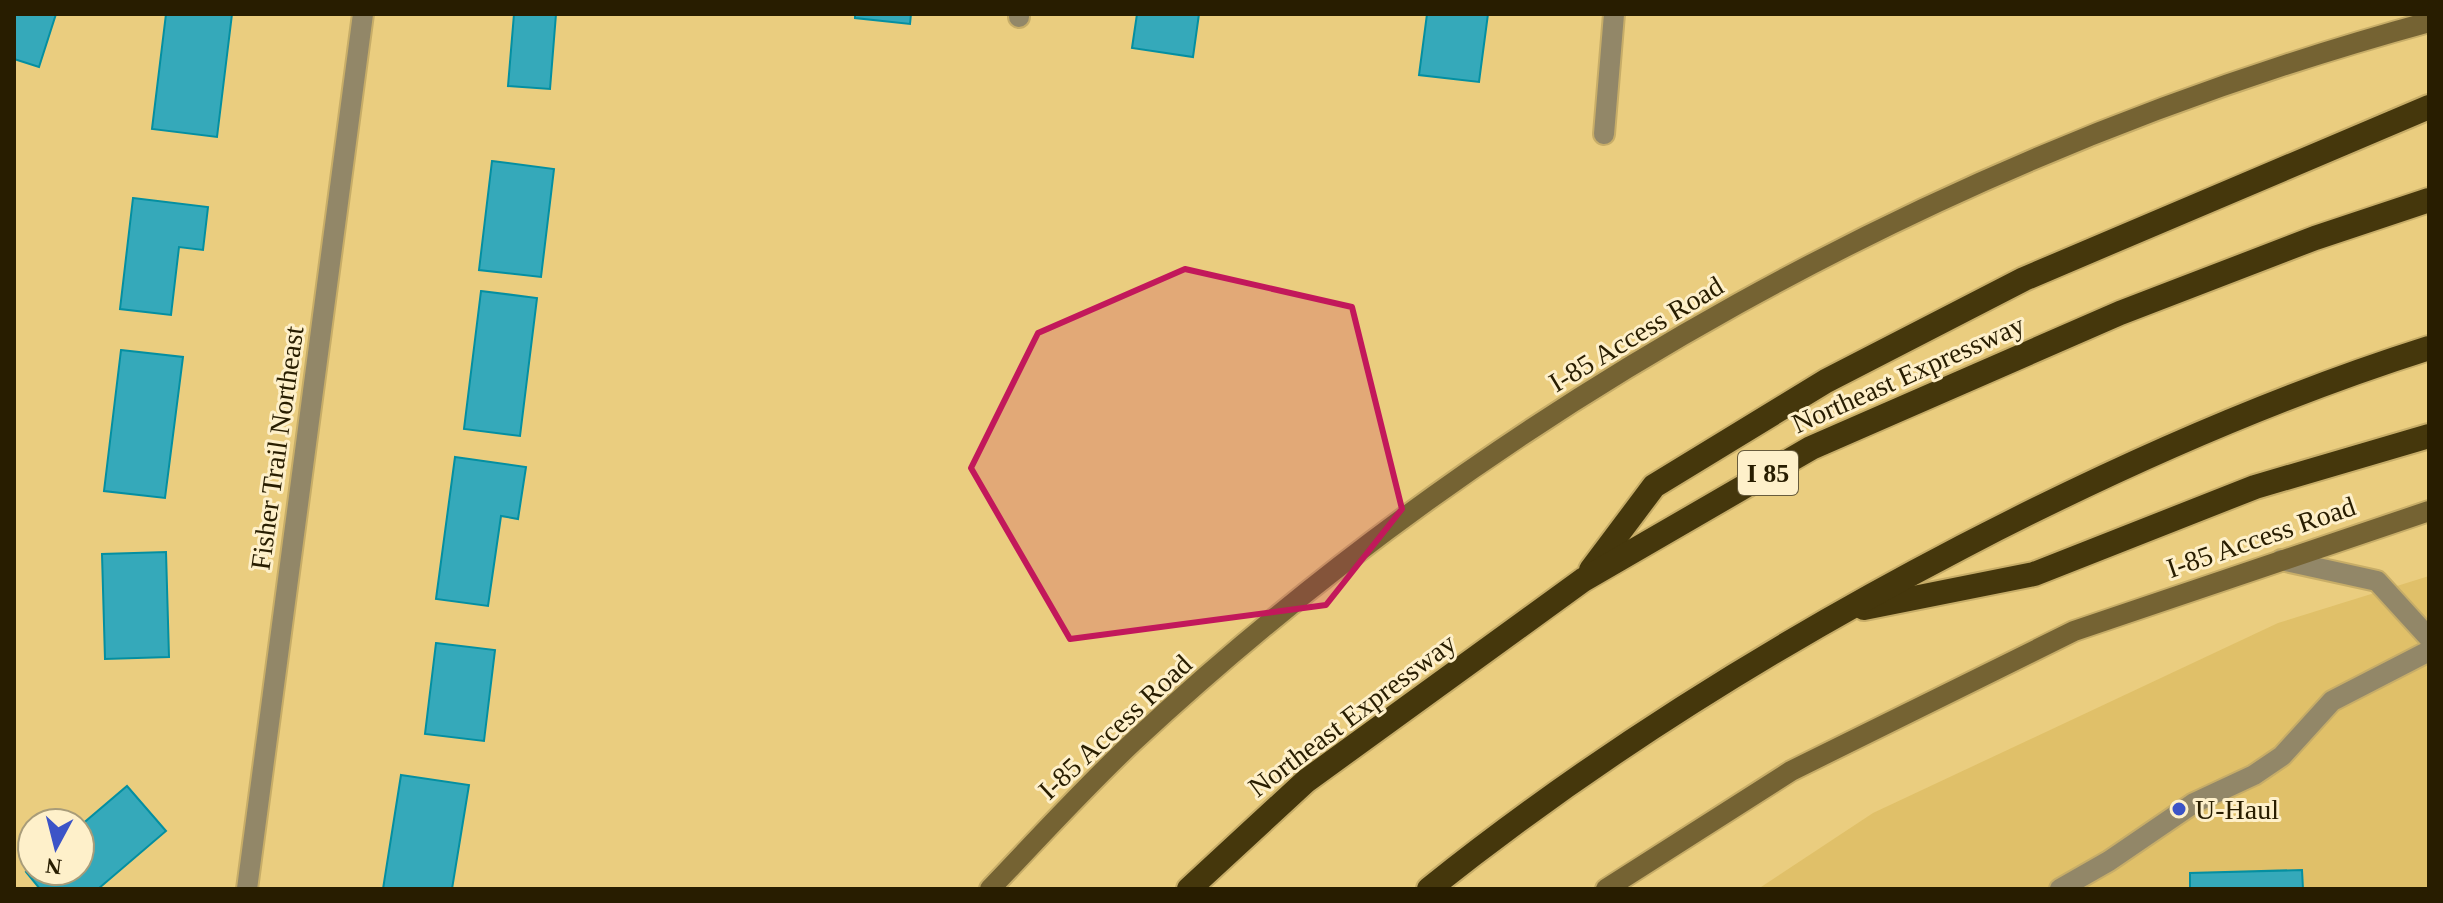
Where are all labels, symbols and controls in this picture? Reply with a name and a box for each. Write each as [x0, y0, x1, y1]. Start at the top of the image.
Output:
street label: I-85 Access Road [1543, 270, 1729, 398]
street label: Northeast Expressway [1787, 309, 2029, 439]
street label: Fisher Trail Northeast [245, 324, 309, 572]
road number: I 85 [1738, 451, 1798, 495]
street label: I-85 Access Road [2163, 490, 2359, 584]
street label: Northeast Expressway [1242, 627, 1462, 803]
street label: I-85 Access Road [1032, 648, 1198, 806]
place label: U-Haul [2195, 794, 2279, 825]
marker: U-Haul [2170, 800, 2188, 818]
north arrow [16, 807, 96, 887]
text: N [44, 853, 63, 880]

